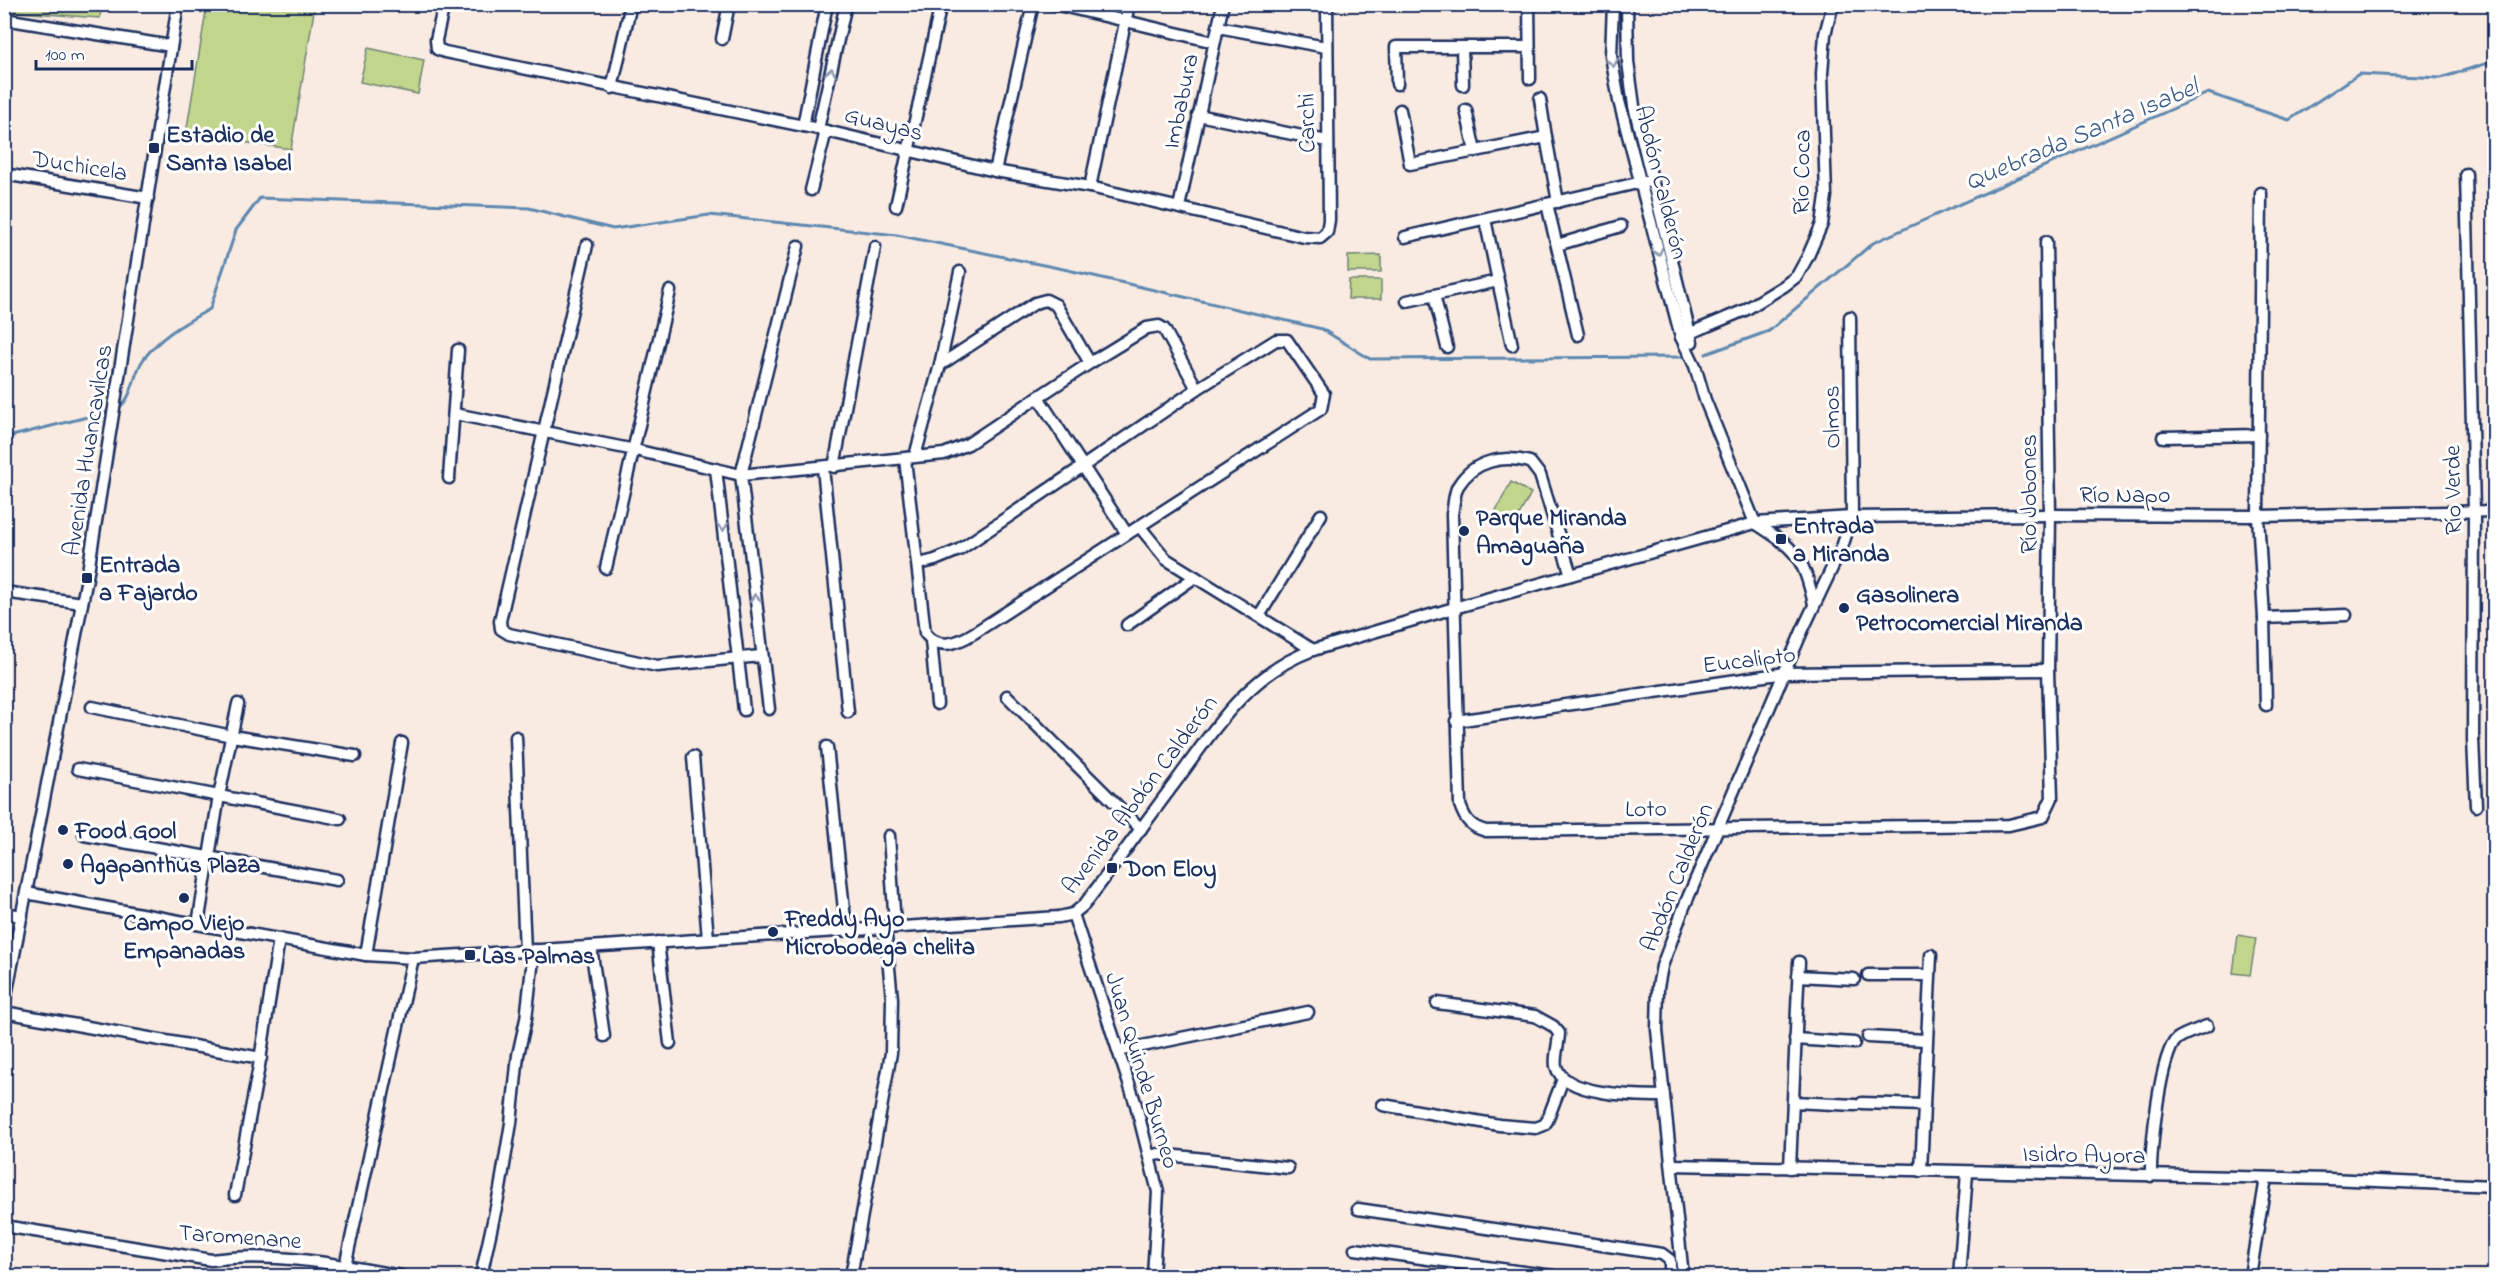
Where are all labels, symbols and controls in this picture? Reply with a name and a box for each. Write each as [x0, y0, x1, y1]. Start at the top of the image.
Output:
scale bar [36, 33, 192, 71]
text: 100 m [45, 43, 85, 69]
street label: Imbabura [1155, 51, 1210, 152]
one-way arrow [1606, 58, 1618, 67]
one-way arrow [824, 67, 837, 77]
water label: Quebrada Santa Isabel [1960, 68, 2207, 202]
street label: Carchi [1290, 93, 1327, 153]
street label: Guayas [840, 99, 927, 153]
street label: Abdón Calderón [1624, 102, 1696, 263]
place label: Estadio de Santa Isabel [166, 119, 292, 182]
street label: Río Coca [1785, 129, 1822, 215]
marker: Estadio de Santa Isabel [147, 141, 161, 155]
street label: Duchicela [28, 143, 130, 192]
one-way arrow [1651, 247, 1664, 257]
street label: Avenida Huancavilcas [55, 342, 123, 559]
street label: Olmos [1815, 385, 1852, 449]
street label: Río Jobones [2013, 434, 2048, 554]
street label: Río Verde [2436, 445, 2473, 535]
street label: Río Napo [2080, 479, 2170, 514]
place label: Parque Miranda Amaguaña [1476, 502, 1627, 566]
place label: Entrada a Miranda [1793, 510, 1890, 573]
one-way arrow [716, 522, 729, 531]
marker: Parque Miranda Amaguaña [1457, 524, 1471, 538]
marker: Entrada a Miranda [1774, 532, 1788, 546]
place label: Entrada a Fajardo [99, 549, 198, 612]
marker: Entrada a Fajardo [80, 571, 94, 585]
place label: Gasolinera Petrocomercial Miranda [1856, 579, 2083, 642]
one-way arrow [749, 593, 762, 602]
marker: Gasolinera Petrocomercial Miranda [1837, 601, 1851, 615]
street label: Eucalipto [1701, 638, 1798, 685]
street label: Avenida Abdón Calderón [1054, 689, 1228, 902]
street label: Loto [1625, 793, 1667, 828]
street label: Abdón Calderón [1633, 798, 1724, 957]
place label: Food Gool [74, 815, 176, 850]
marker: Food Gool [56, 823, 70, 837]
place label: Agapanthus Plaza [80, 849, 260, 885]
place label: Don Eloy [1123, 853, 1216, 889]
marker: Agapanthus Plaza [61, 857, 75, 871]
marker: Don Eloy [1105, 861, 1119, 875]
marker: Campo Viejo Empanadas [177, 891, 191, 905]
place label: Freddy Ayo Microbodega chelita [784, 903, 975, 967]
place label: Campo Viejo Empanadas [123, 907, 245, 970]
marker: Freddy Ayo Microbodega chelita [766, 925, 780, 939]
place label: Las Palmas [482, 940, 595, 975]
marker: Las Palmas [463, 948, 477, 962]
street label: Juan Quinde Burneo [1094, 968, 1187, 1173]
street label: Isidro Ayora [2022, 1138, 2146, 1176]
street label: Taromenane [177, 1217, 303, 1260]

